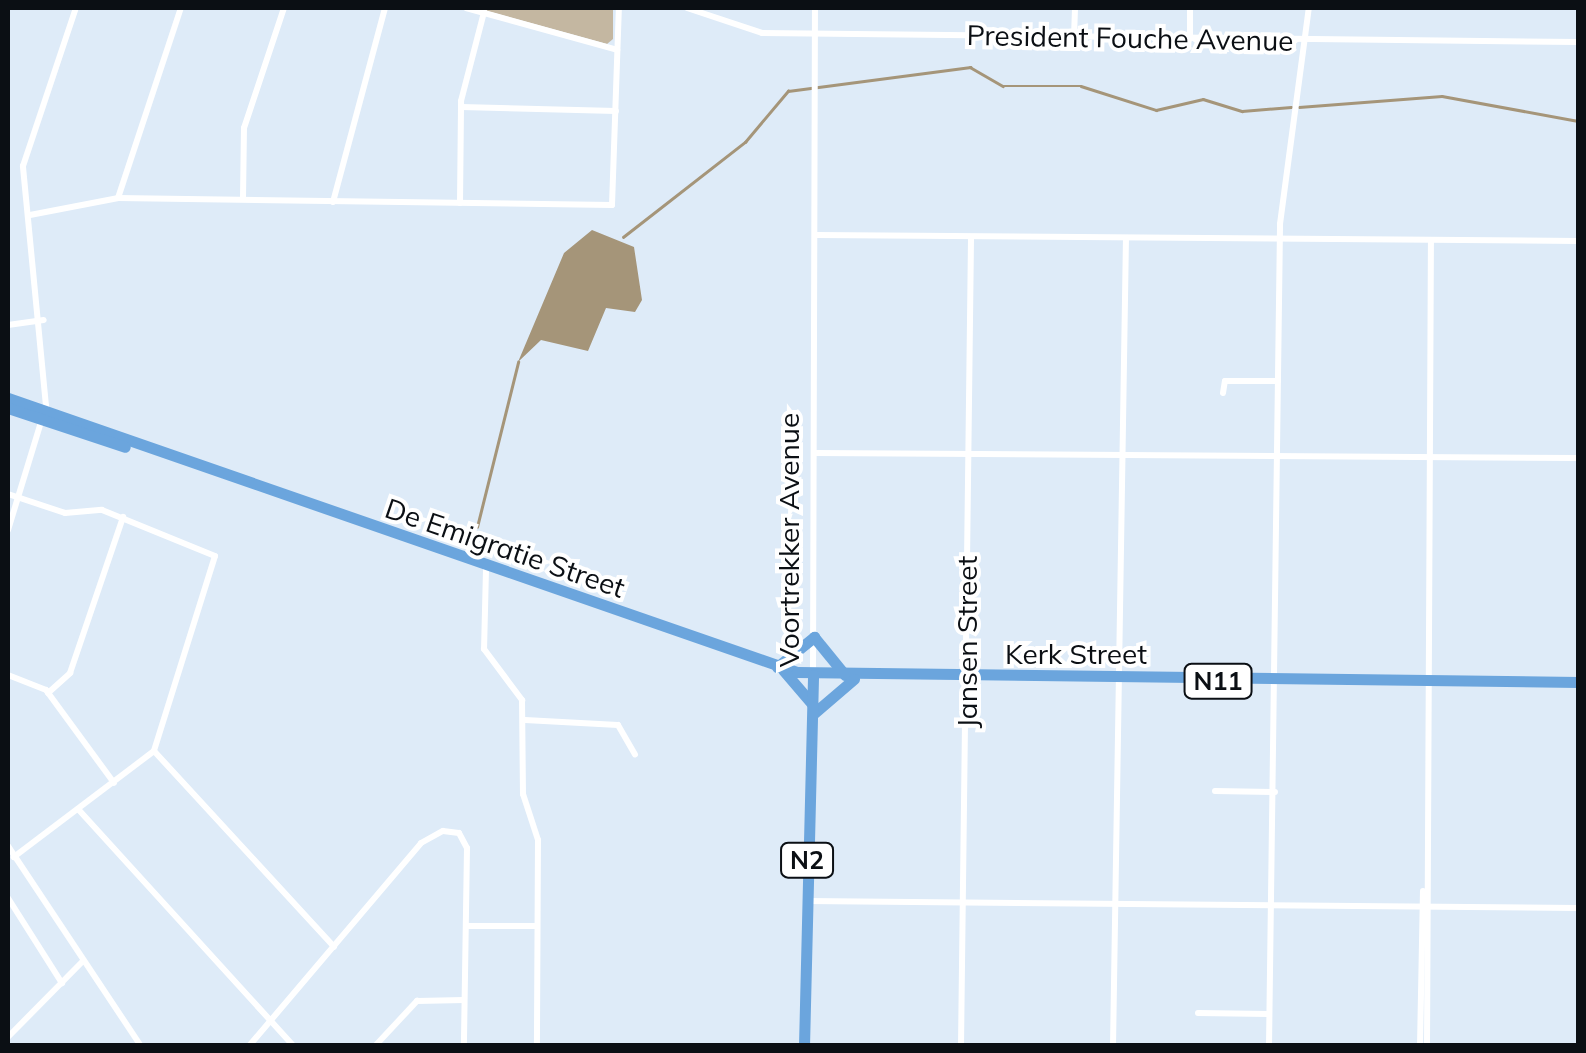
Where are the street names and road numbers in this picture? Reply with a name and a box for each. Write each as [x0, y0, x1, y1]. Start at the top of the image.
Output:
street label: President Fouche Avenue [966, 18, 1294, 58]
street label: Voortrekker Avenue [772, 413, 806, 667]
street label: De Emigratie Street [381, 491, 629, 605]
street label: Jansen Street [950, 556, 984, 728]
street label: Kerk Street [1005, 637, 1147, 671]
road number: N11 [1183, 661, 1253, 701]
road number: N2 [780, 840, 834, 880]

